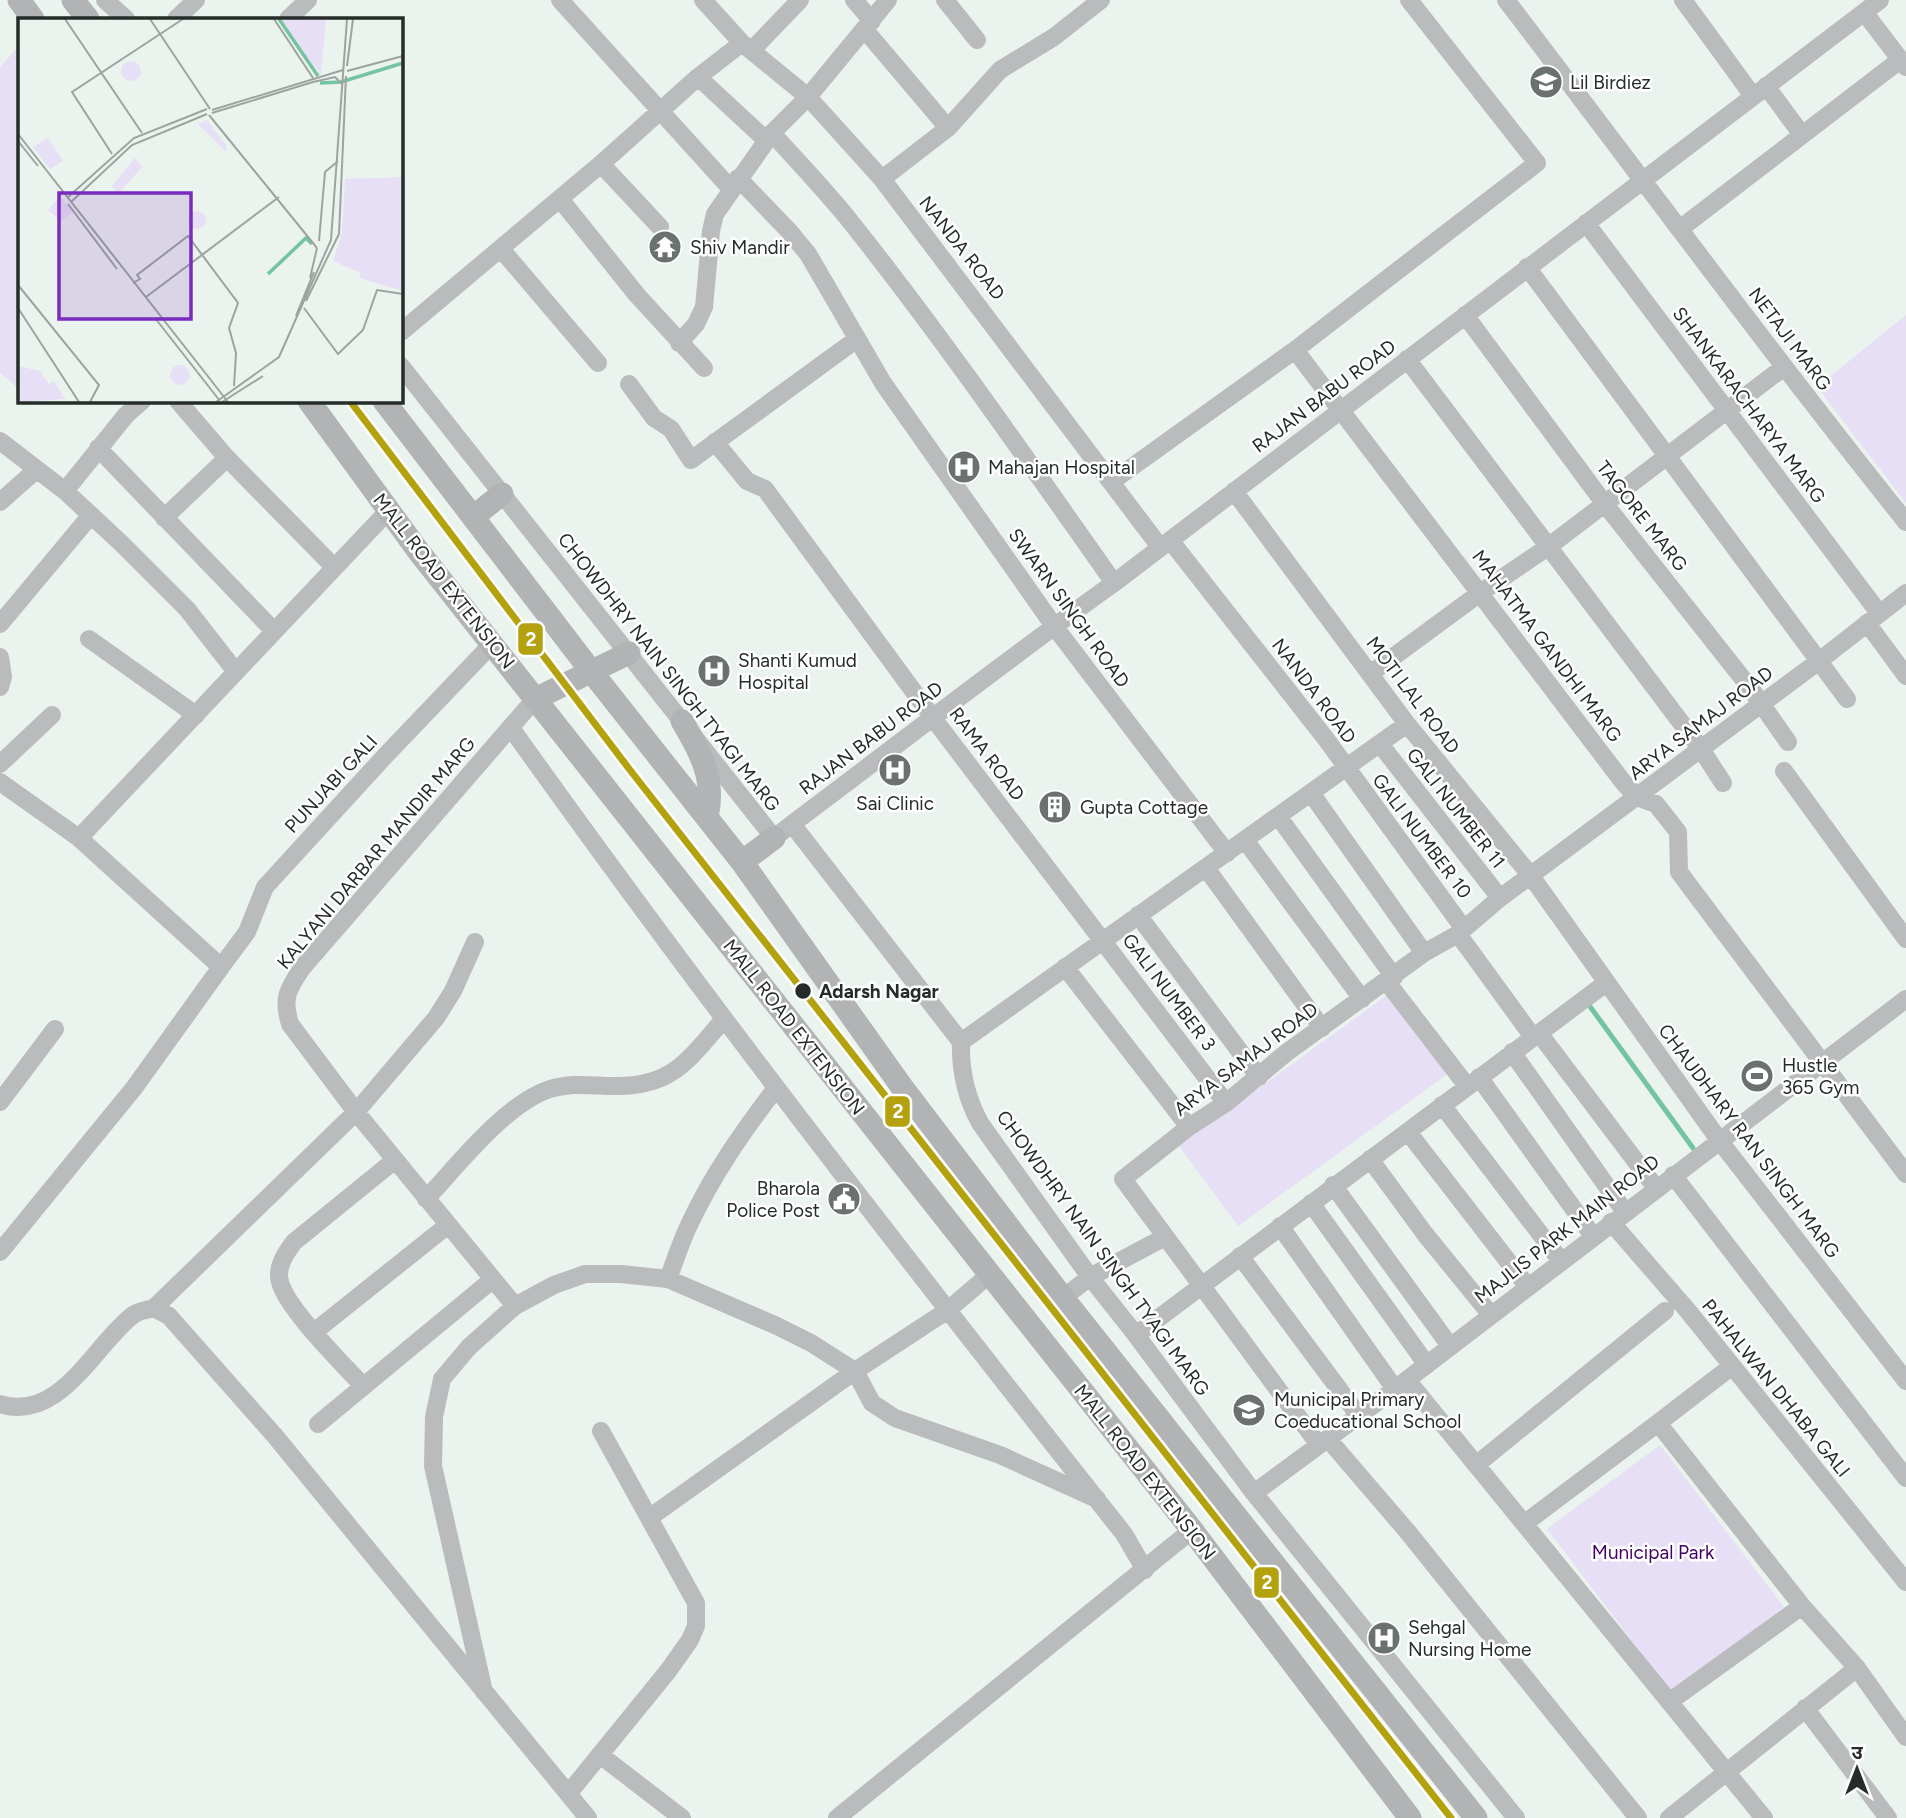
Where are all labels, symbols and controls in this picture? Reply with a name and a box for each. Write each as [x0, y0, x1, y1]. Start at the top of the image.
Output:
inset map [18, 18, 402, 402]
school or university icon: Lil Birdiez [1527, 63, 1565, 101]
place label: Lil Birdiez [1570, 71, 1651, 94]
street label: NANDA ROAD [914, 191, 1010, 305]
temple icon: Shiv Mandir [646, 228, 684, 266]
place label: Shiv Mandir [690, 236, 790, 259]
street label: NETAJI MARG [1744, 283, 1836, 395]
street label: SHANKARACHARYA MARG [1668, 302, 1830, 508]
street label: RAJAN BABU ROAD [1248, 335, 1400, 457]
hospital icon: Mahajan Hospital [945, 448, 983, 486]
place label: Mahajan Hospital [988, 456, 1135, 479]
street label: TAGORE MARG [1592, 456, 1692, 576]
street label: MALL ROAD EXTENSION [368, 489, 520, 673]
street label: SWARN SINGH ROAD [1004, 524, 1134, 692]
street label: CHOWDHRY NAIN SINGH TYAGI MARG [553, 528, 785, 816]
street label: MAHATMA GANDHI MARG [1467, 546, 1627, 746]
line badge: 2 [517, 622, 544, 656]
text: 2 [525, 628, 537, 651]
street label: MOTI LAL ROAD [1361, 632, 1465, 758]
street label: NANDA ROAD [1267, 634, 1361, 748]
place label: Shanti Kumud Hospital [738, 649, 857, 694]
hospital icon: Shanti Kumud Hospital [695, 652, 733, 690]
street label: ARYA SAMAJ ROAD [1624, 661, 1778, 785]
street label: RAJAN BABU ROAD [795, 677, 947, 799]
street label: RAMA ROAD [944, 703, 1030, 805]
street label: PUNJABI GALI [280, 730, 382, 838]
street label: KALYANI DARBAR MANDIR MARG [272, 732, 480, 974]
street label: GALI NUMBER 11 [1402, 743, 1510, 873]
hospital icon: Sai Clinic [876, 751, 914, 789]
street label: GALI NUMBER 10 [1368, 769, 1476, 903]
building icon: Gupta Cottage [1036, 788, 1074, 826]
place label: Sai Clinic [856, 792, 934, 815]
place label: Gupta Cottage [1080, 796, 1208, 819]
street label: GALI NUMBER 3 [1117, 929, 1221, 1055]
street label: MALL ROAD EXTENSION [718, 935, 870, 1119]
place label: Adarsh Nagar [819, 980, 939, 1003]
marker: Adarsh Nagar [793, 981, 813, 1001]
street label: ARYA SAMAJ ROAD [1169, 997, 1323, 1121]
street label: CHAUDHARY RAN SINGH MARG [1653, 1020, 1845, 1262]
place label: Hustle 365 Gym [1782, 1054, 1859, 1099]
sports icon: Hustle 365 Gym [1738, 1057, 1776, 1095]
line badge: 2 [884, 1095, 911, 1128]
text: 2 [892, 1100, 904, 1123]
street label: CHOWDHRY NAIN SINGH TYAGI MARG [992, 1106, 1214, 1400]
street label: MAJLIS PARK MAIN ROAD [1470, 1150, 1664, 1308]
place label: Bharola Police Post [726, 1177, 820, 1222]
public building icon: Bharola Police Post [825, 1180, 863, 1218]
street label: PAHALWAN DHABA GALI [1697, 1294, 1855, 1482]
street label: MALL ROAD EXTENSION [1069, 1380, 1221, 1564]
place label: Municipal Primary Coeducational School [1274, 1388, 1461, 1433]
school or university icon: Municipal Primary Coeducational School [1230, 1391, 1268, 1429]
park label: Municipal Park [1592, 1541, 1715, 1564]
line badge: 2 [1253, 1566, 1280, 1599]
text: 2 [1261, 1571, 1273, 1594]
place label: Sehgal Nursing Home [1408, 1616, 1531, 1661]
hospital icon: Sehgal Nursing Home [1365, 1619, 1403, 1657]
north arrow [1822, 1734, 1892, 1804]
text: उ [1851, 1741, 1863, 1764]

